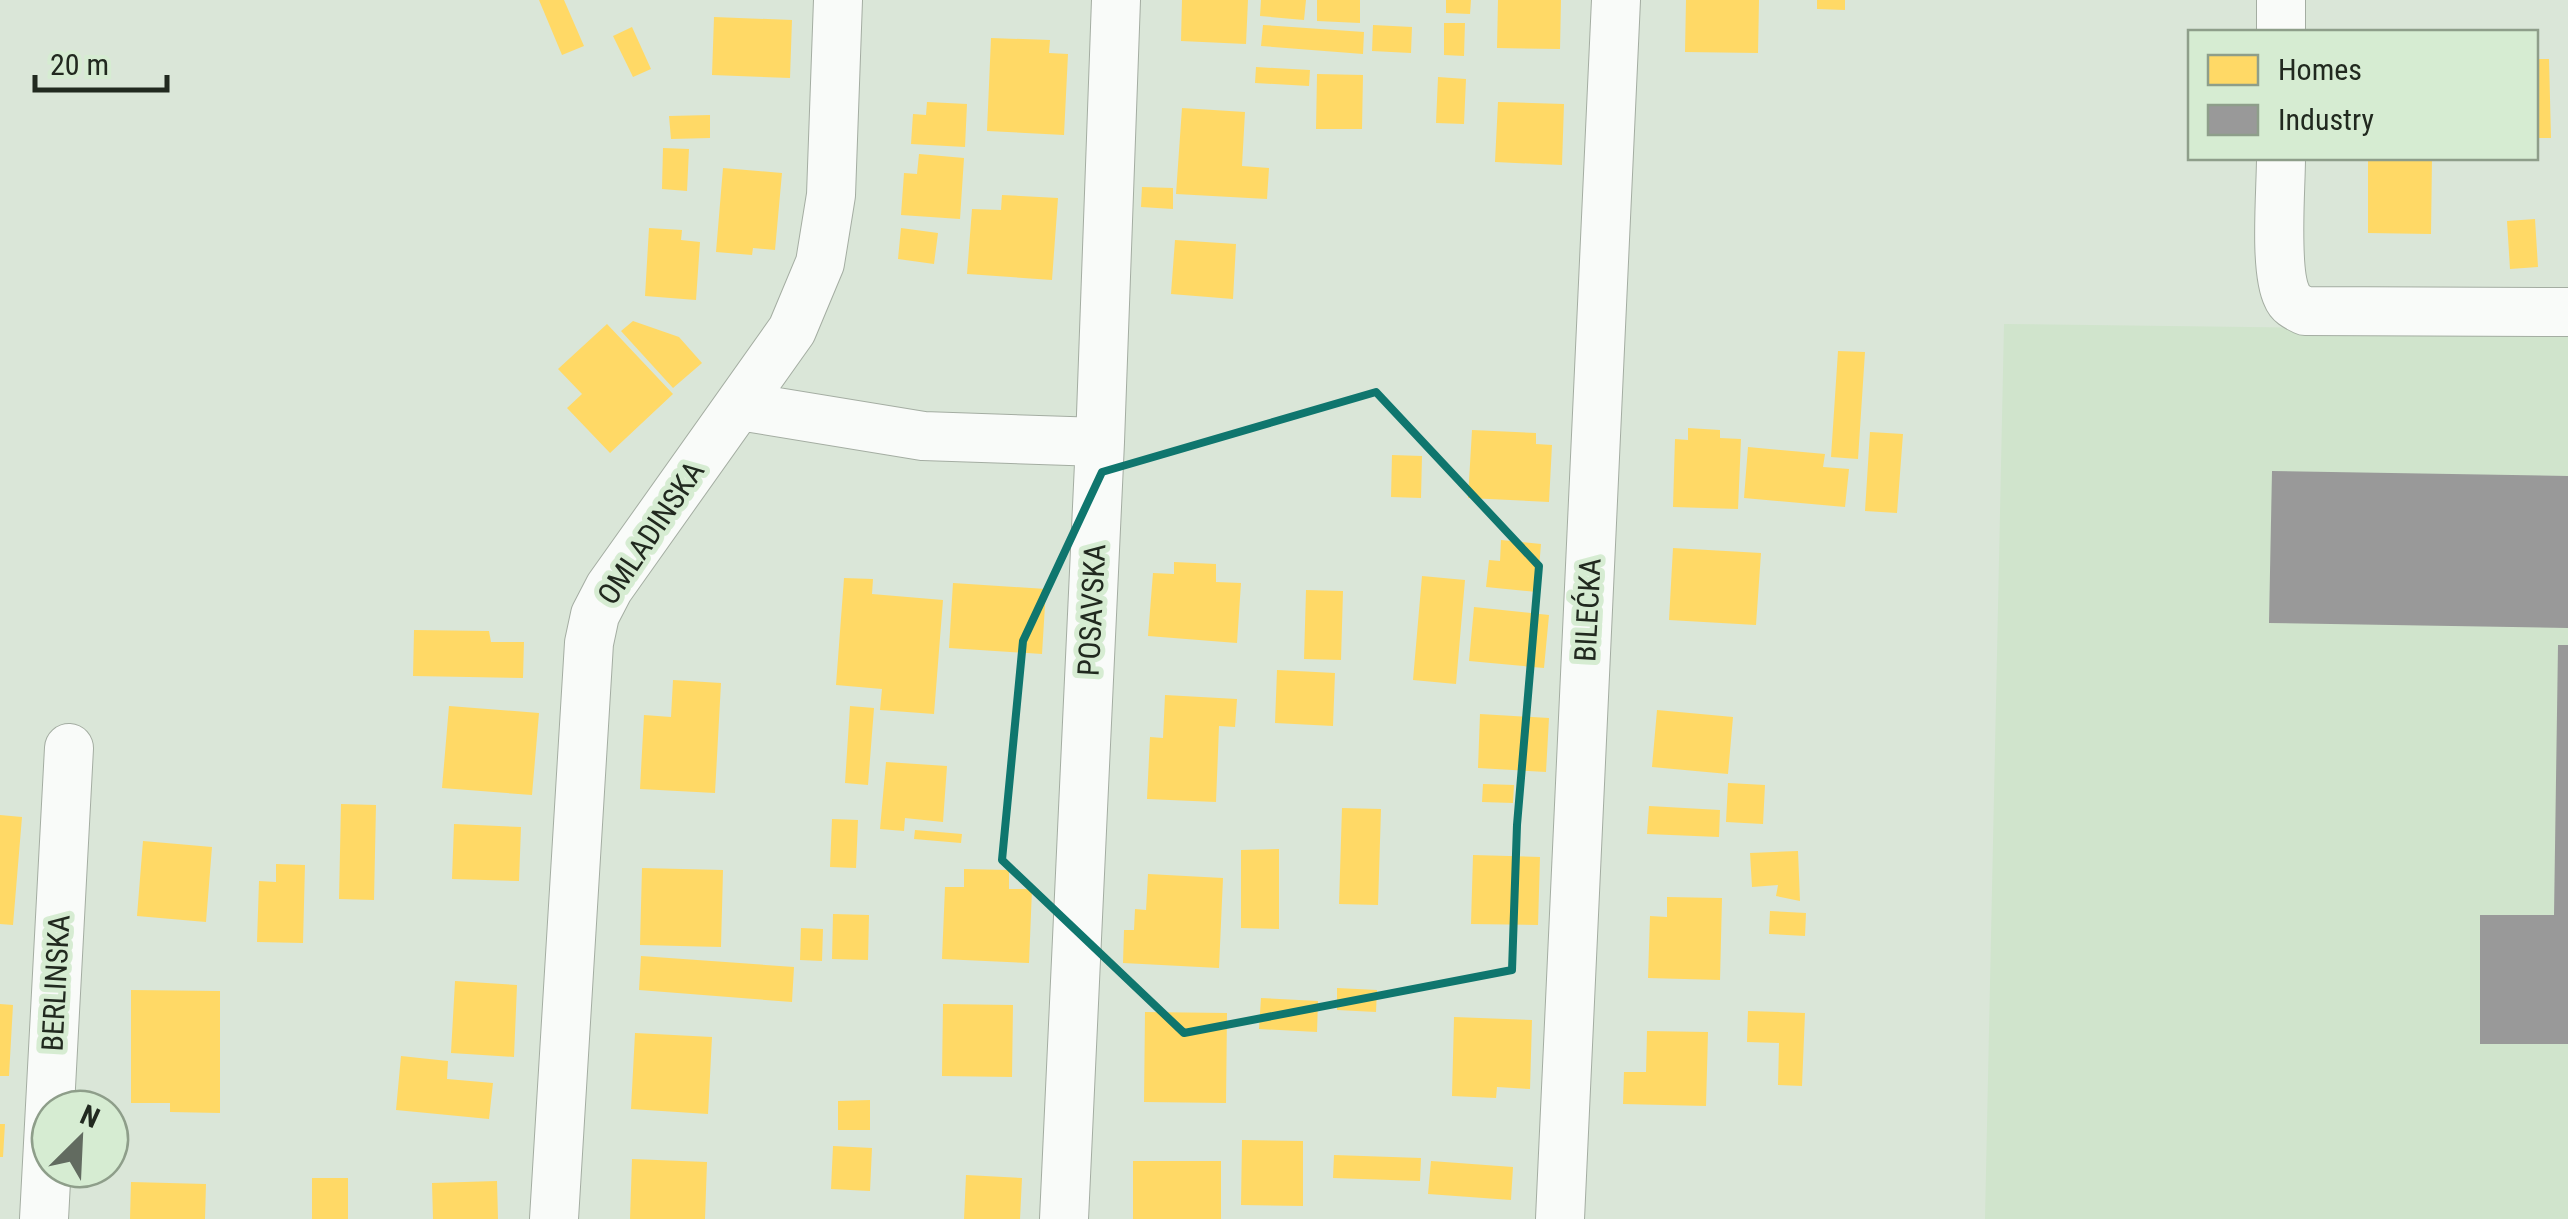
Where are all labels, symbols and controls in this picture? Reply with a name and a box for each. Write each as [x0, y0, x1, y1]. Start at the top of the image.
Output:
scale bar [35, 30, 168, 92]
legend [2188, 30, 2538, 160]
text: 20 m [50, 47, 109, 82]
text: Homes [2278, 52, 2362, 87]
text: Industry [2278, 102, 2374, 137]
street label: OMLADINSKA [590, 455, 711, 611]
street label: POSAVSKA [1071, 543, 1112, 677]
street label: BILEĆKA [1567, 557, 1608, 663]
street label: BERLINSKA [34, 914, 77, 1052]
north arrow [30, 1089, 130, 1189]
text: N [75, 1098, 105, 1135]

